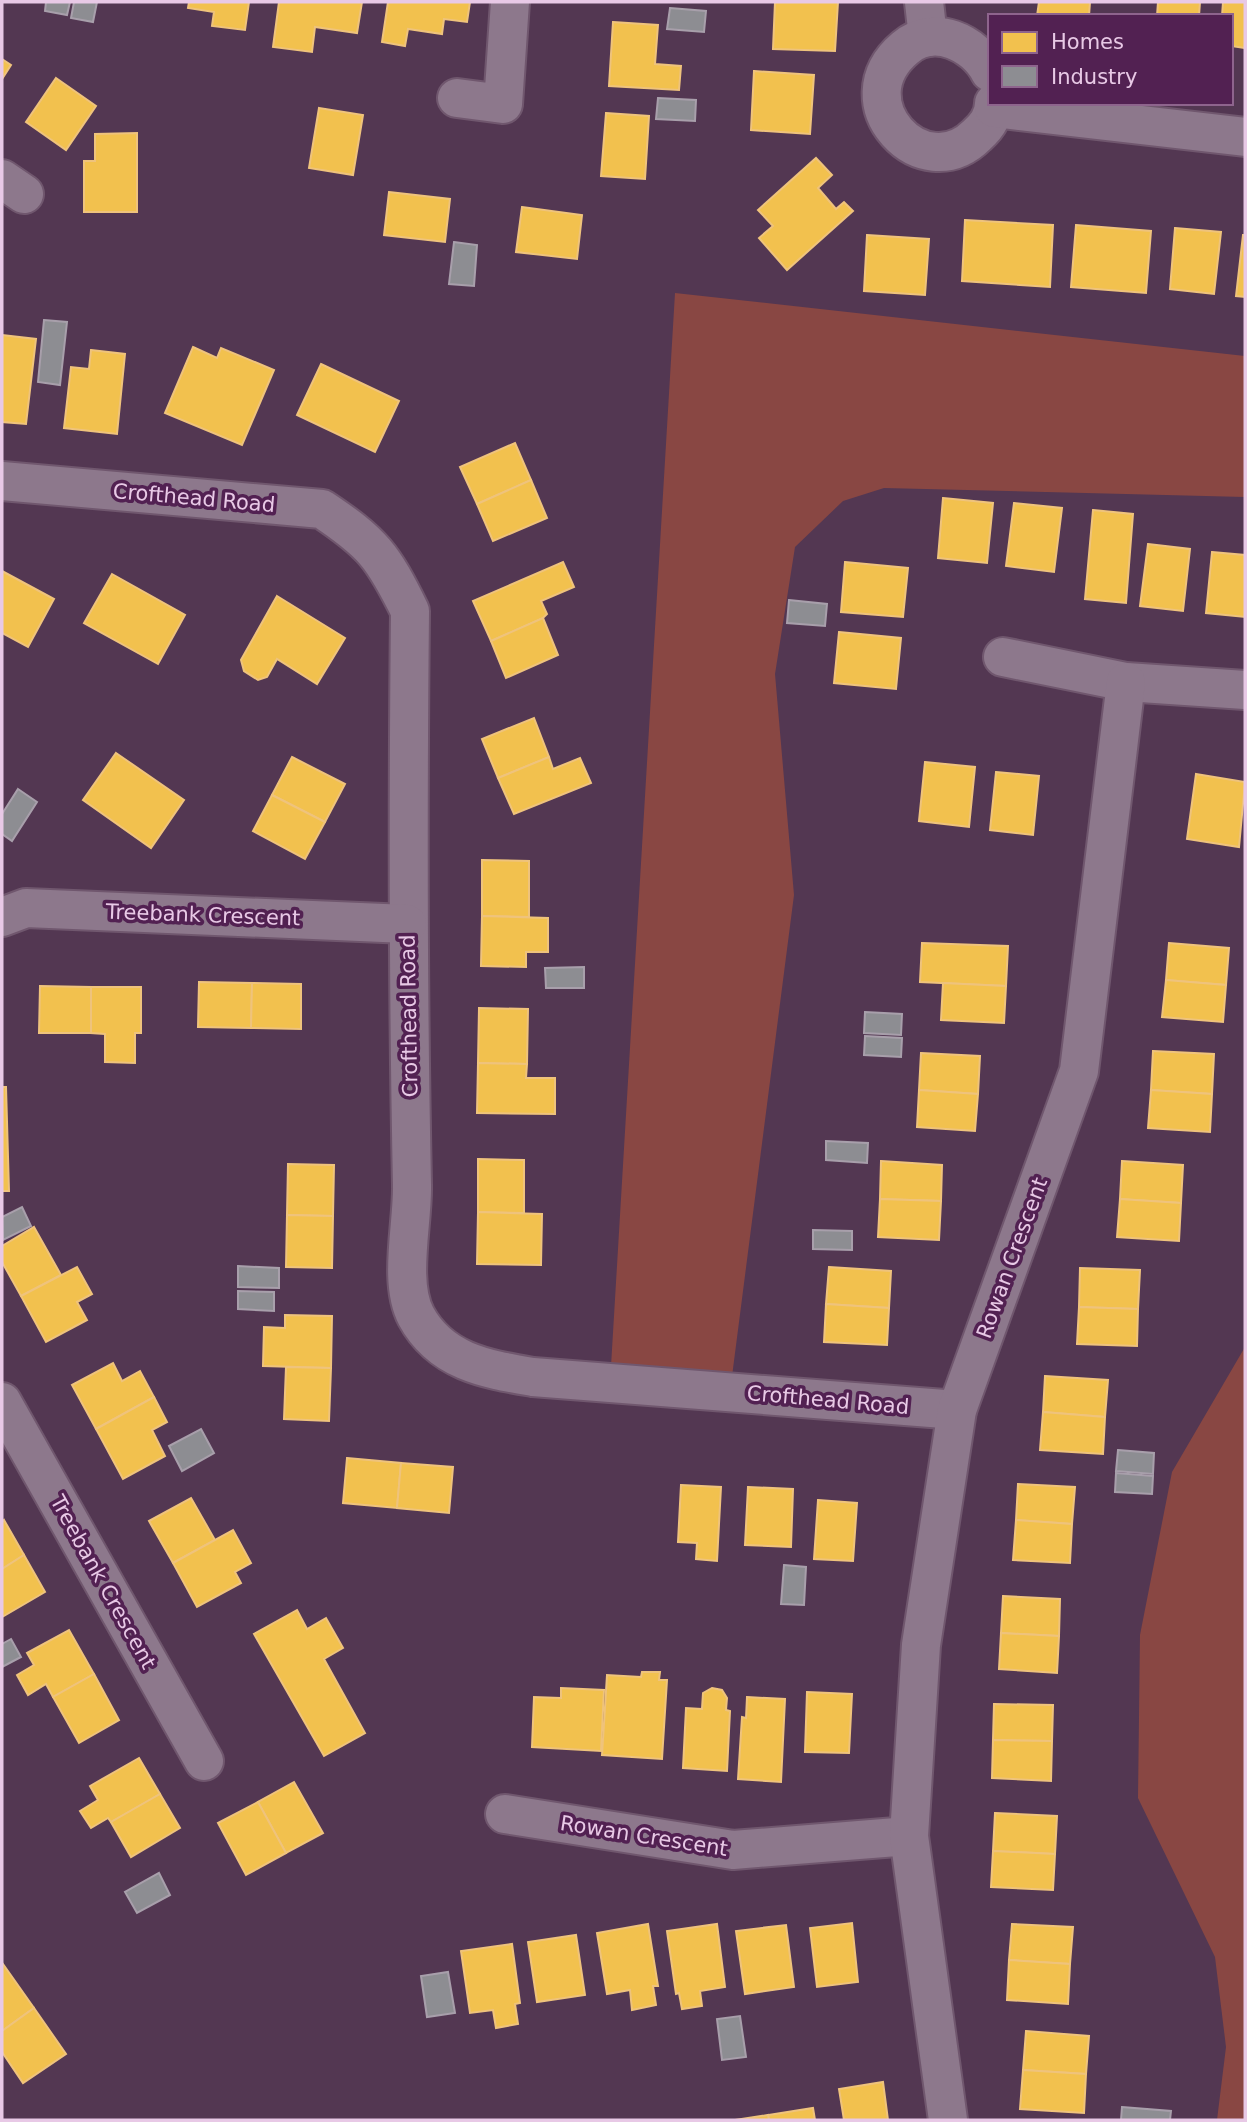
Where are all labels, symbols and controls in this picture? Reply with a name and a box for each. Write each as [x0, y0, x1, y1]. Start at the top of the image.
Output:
legend [988, 14, 1233, 105]
text: Homes [1051, 30, 1124, 54]
text: Industry [1051, 65, 1137, 89]
street label: Crofthead Road [112, 479, 276, 517]
street label: Treebank Crescent [104, 900, 301, 930]
street label: Crofthead Road [396, 934, 422, 1098]
street label: Rowan Crescent [972, 1174, 1052, 1342]
street label: Crofthead Road [746, 1381, 910, 1419]
street label: Treebank Crescent [45, 1490, 161, 1673]
street label: Rowan Crescent [559, 1811, 729, 1861]

